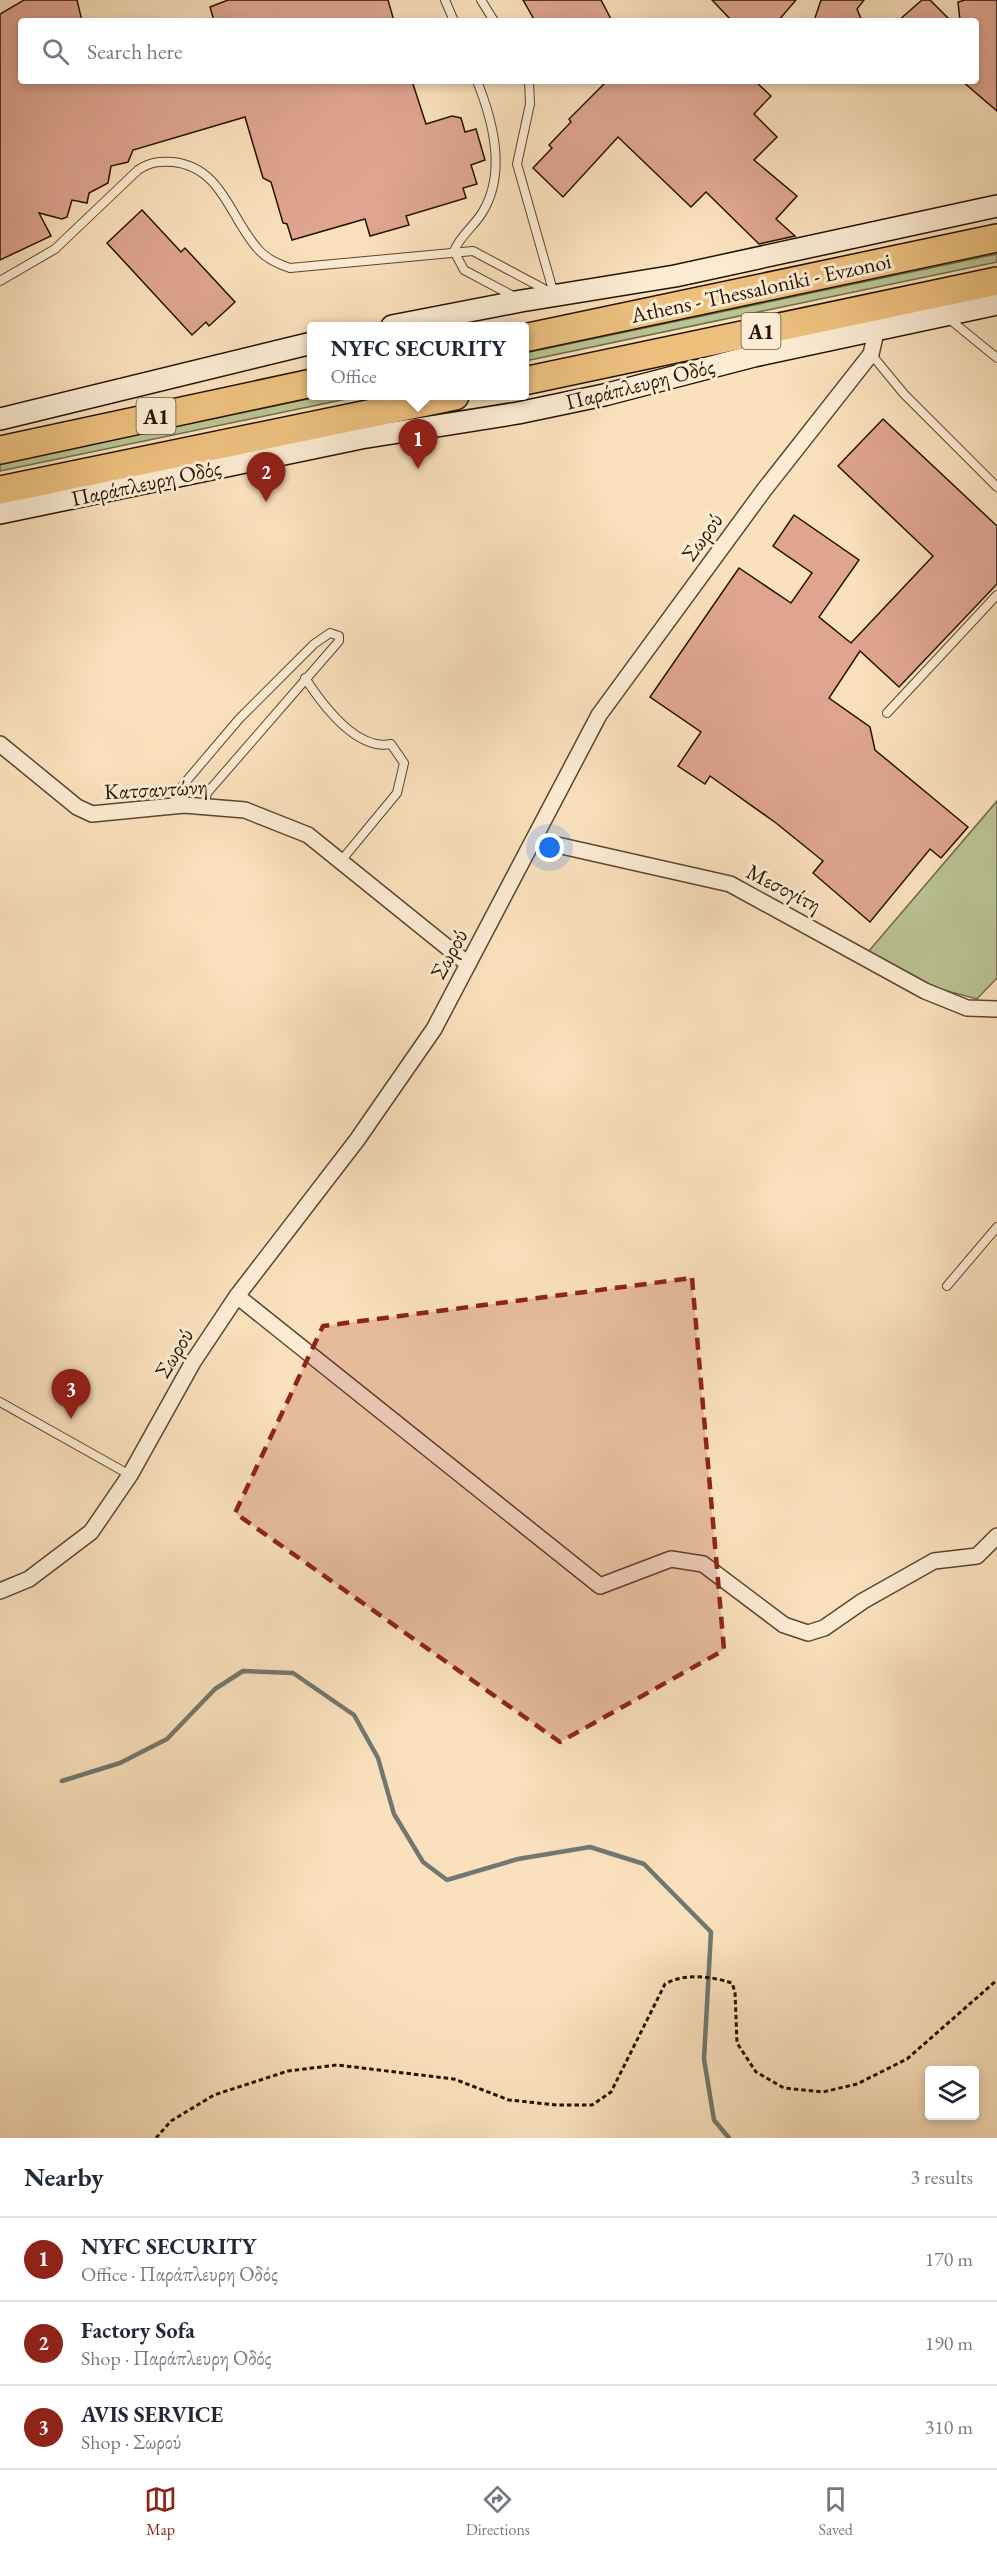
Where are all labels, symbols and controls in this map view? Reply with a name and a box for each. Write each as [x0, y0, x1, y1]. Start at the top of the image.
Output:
search box [18, 18, 979, 84]
icon: search [39, 35, 72, 68]
text: Search here [87, 37, 182, 66]
street label: Athens - Thessaloniki - Evzonoi [627, 246, 894, 330]
road number: Α1 [742, 313, 780, 349]
popup [307, 322, 529, 400]
text: NYFC SECURITY [330, 334, 506, 363]
street label: Παράπλευρη Οδός [563, 351, 717, 417]
text: Office [330, 363, 377, 389]
road number: Α1 [136, 398, 176, 434]
pin: 1 [398, 420, 438, 469]
pin: 2 [246, 452, 286, 502]
street label: Παράπλευρη Οδός [68, 453, 224, 513]
street label: Σωρού [675, 507, 729, 567]
street label: Κατσαντώνη [103, 772, 209, 806]
your location [535, 833, 564, 862]
street label: Μεσογίτη [742, 857, 826, 919]
street label: Σωρού [423, 924, 475, 984]
street label: Σωρού [148, 1323, 200, 1383]
pin: 3 [52, 1370, 90, 1419]
map controls [925, 2066, 979, 2120]
button: layers [925, 2066, 979, 2120]
text: Nearby [24, 2160, 104, 2194]
text: 3 results [910, 2164, 973, 2190]
text: NYFC SECURITY [81, 2232, 256, 2261]
text: 1 [38, 2246, 49, 2272]
text: 170 m [925, 2246, 973, 2272]
text: Office · Παράπλευρη Οδός [81, 2261, 278, 2287]
text: Factory Sofa [81, 2316, 195, 2345]
text: 2 [38, 2330, 49, 2356]
text: 190 m [925, 2330, 973, 2356]
text: Shop · Παράπλευρη Οδός [81, 2345, 271, 2371]
text: AVIS SERVICE [81, 2400, 223, 2429]
text: 3 [38, 2414, 49, 2440]
text: 310 m [925, 2414, 973, 2440]
text: Shop · Σωρού [81, 2429, 181, 2455]
tab: Map [144, 2483, 177, 2540]
tab: Directions [466, 2483, 530, 2540]
tab: Saved [818, 2483, 853, 2540]

